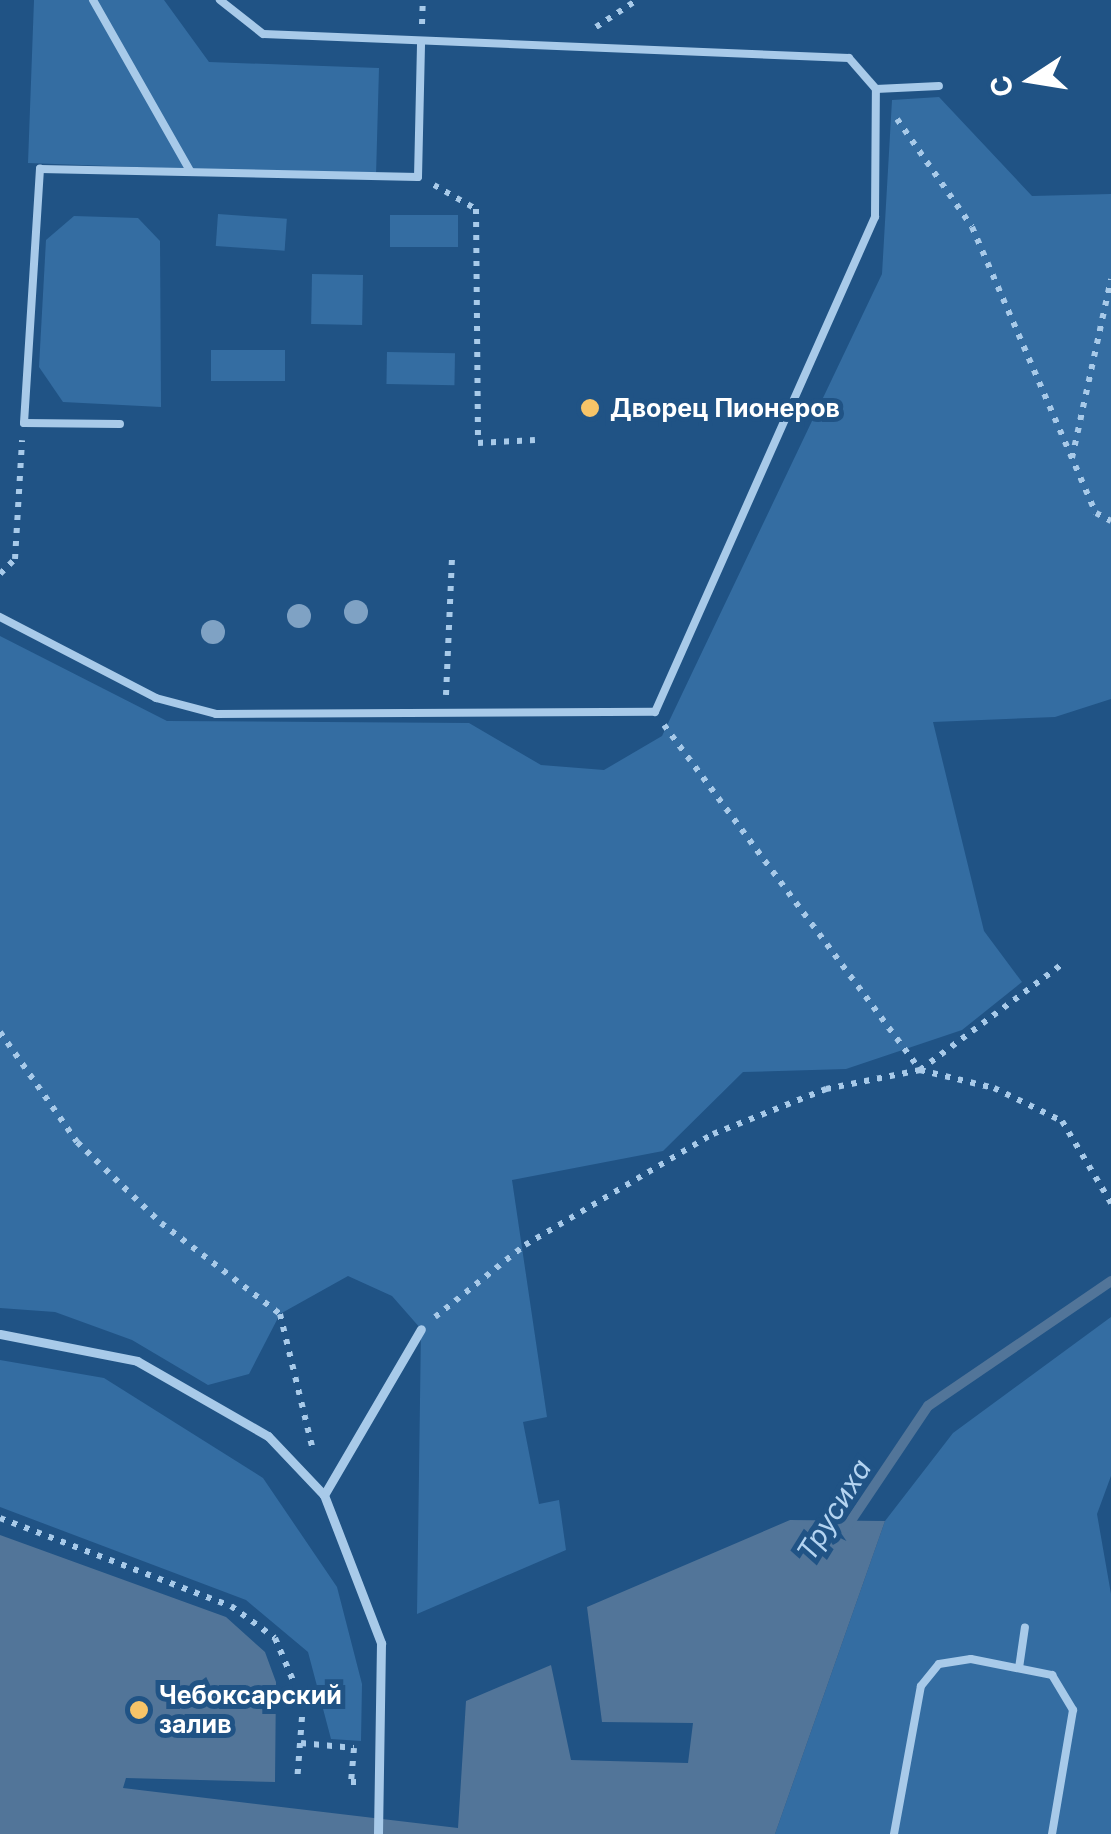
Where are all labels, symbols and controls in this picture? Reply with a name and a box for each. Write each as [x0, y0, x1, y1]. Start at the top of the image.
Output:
north arrow [981, 30, 1081, 130]
text: С [983, 73, 1020, 100]
place label: Дворец Пионеров [610, 393, 840, 423]
marker: Дворец Пионеров [579, 397, 601, 419]
water label: Трусиха [790, 1453, 878, 1567]
place label: Чебоксарский залив [159, 1681, 342, 1740]
marker: Чебоксарский залив [128, 1699, 150, 1721]

